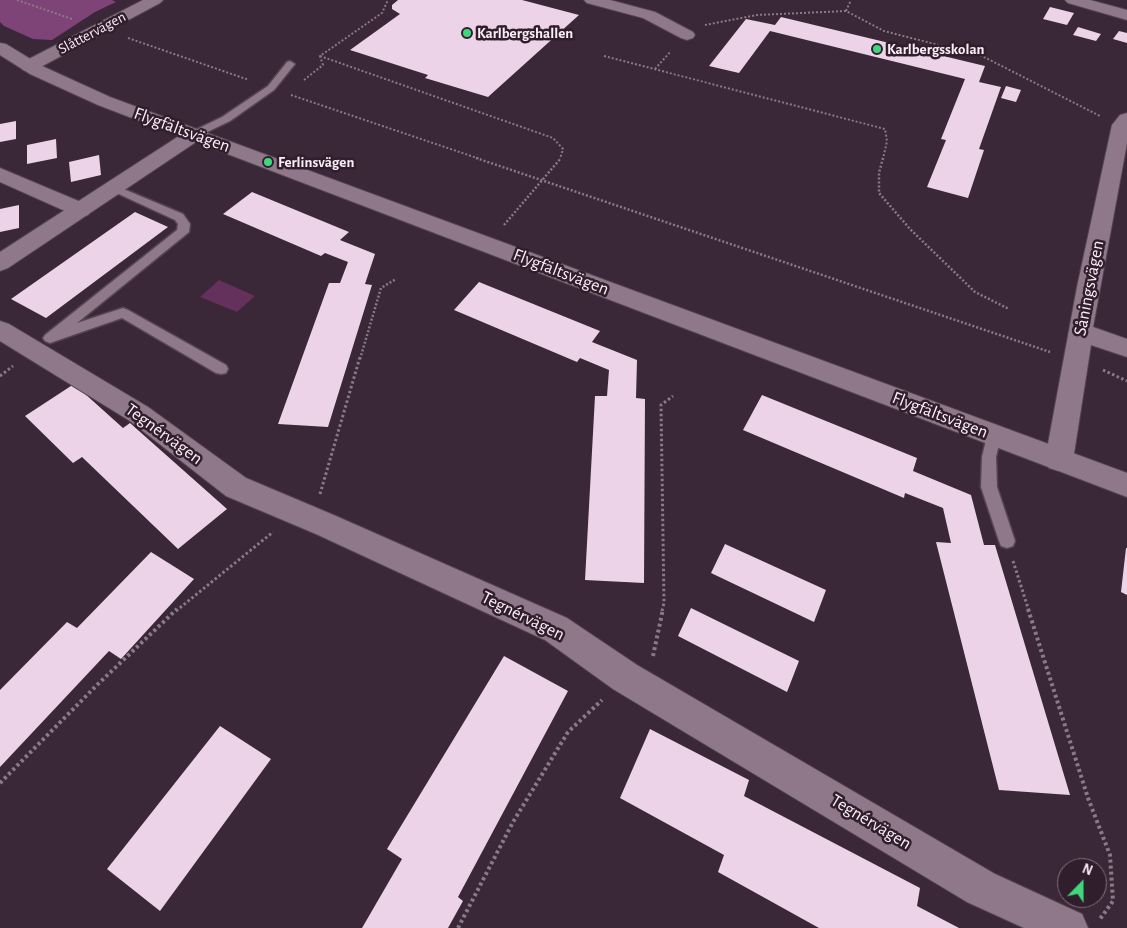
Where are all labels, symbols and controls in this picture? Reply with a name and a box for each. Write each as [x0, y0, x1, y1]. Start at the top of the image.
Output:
street label: Slåttervägen [55, 8, 129, 58]
place label: Karlbergshallen [477, 24, 573, 42]
marker: Karlbergshallen [461, 27, 473, 39]
place label: Karlbergsskolan [887, 40, 984, 58]
marker: Karlbergsskolan [871, 43, 883, 55]
street label: Flygfältsvägen [131, 103, 233, 157]
place label: Ferlinsvägen [278, 153, 354, 171]
marker: Ferlinsvägen [262, 156, 274, 168]
street label: Såningsvägen [1069, 239, 1109, 337]
street label: Flygfältsvägen [510, 244, 612, 300]
street label: Flygfältsvägen [889, 387, 991, 443]
street label: Tegnérvägen [121, 399, 207, 469]
street label: Tegnérvägen [478, 587, 568, 645]
street label: Tegnérvägen [827, 790, 915, 854]
north arrow [1057, 858, 1107, 908]
text: N [1080, 862, 1094, 878]

